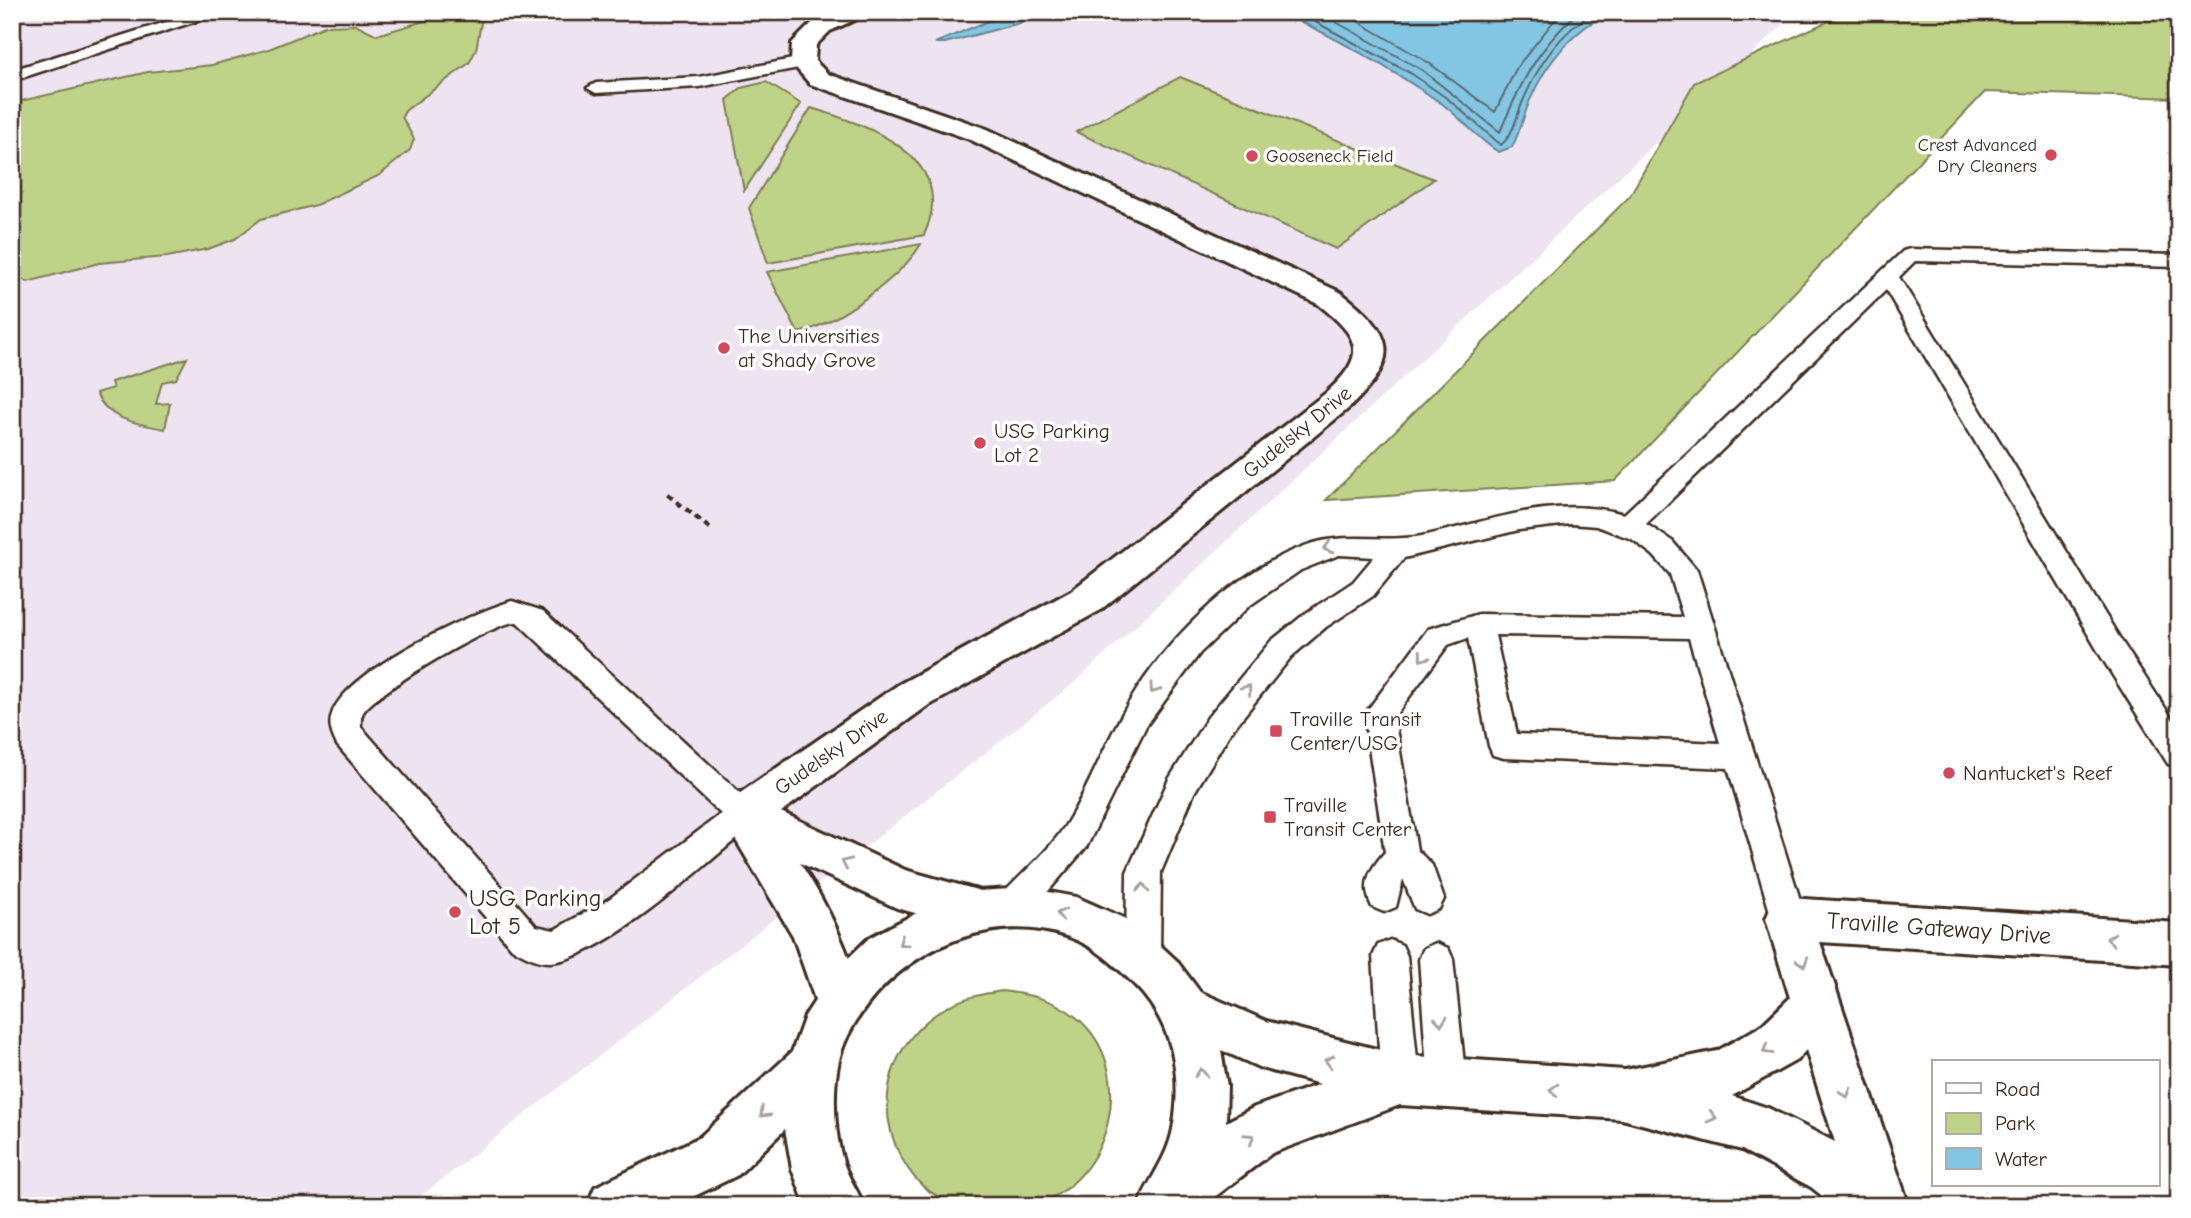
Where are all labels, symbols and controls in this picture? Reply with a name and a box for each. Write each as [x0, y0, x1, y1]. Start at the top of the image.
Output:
place label: Crest Advanced Dry Cleaners [1918, 135, 2037, 177]
place label: Gooseneck Field [1266, 146, 1394, 167]
marker: Crest Advanced Dry Cleaners [2043, 147, 2059, 163]
marker: Gooseneck Field [1244, 148, 1260, 164]
place label: The Universities at Shady Grove [738, 324, 879, 372]
marker: The Universities at Shady Grove [716, 340, 732, 356]
street label: Gudelsky Drive [1238, 381, 1356, 483]
place label: USG Parking Lot 2 [994, 419, 1110, 467]
marker: USG Parking Lot 2 [972, 435, 988, 451]
one-way arrow [1323, 539, 1335, 554]
one-way arrow [1419, 650, 1432, 662]
one-way arrow [1150, 681, 1163, 694]
one-way arrow [1238, 684, 1251, 696]
street label: Gudelsky Drive [770, 704, 892, 800]
place label: Traville Transit Center/USG [1290, 707, 1422, 755]
marker: Traville Transit Center/USG [1268, 723, 1284, 739]
place label: Nantucket's Reef [1963, 761, 2113, 785]
marker: Nantucket's Reef [1941, 765, 1957, 781]
place label: Traville Transit Center [1284, 793, 1412, 841]
marker: Traville Transit Center [1262, 809, 1278, 825]
one-way arrow [841, 858, 853, 872]
one-way arrow [1135, 882, 1150, 893]
place label: USG Parking Lot 5 [469, 884, 601, 940]
marker: USG Parking Lot 5 [447, 904, 463, 920]
street label: Traville Gateway Drive [1826, 906, 2052, 950]
one-way arrow [1056, 908, 1068, 923]
one-way arrow [2105, 932, 2116, 947]
one-way arrow [897, 934, 910, 947]
one-way arrow [1795, 955, 1809, 967]
one-way arrow [1434, 1015, 1449, 1027]
one-way arrow [1761, 1042, 1774, 1055]
one-way arrow [1323, 1055, 1335, 1069]
legend [1932, 1060, 2160, 1186]
one-way arrow [1193, 1067, 1208, 1078]
text: Road [1995, 1077, 2040, 1101]
one-way arrow [1548, 1082, 1559, 1097]
one-way arrow [1837, 1087, 1852, 1099]
one-way arrow [759, 1104, 772, 1117]
one-way arrow [1705, 1109, 1717, 1123]
text: Park [1995, 1111, 2035, 1135]
one-way arrow [1243, 1133, 1256, 1146]
text: Water [1995, 1147, 2048, 1171]

